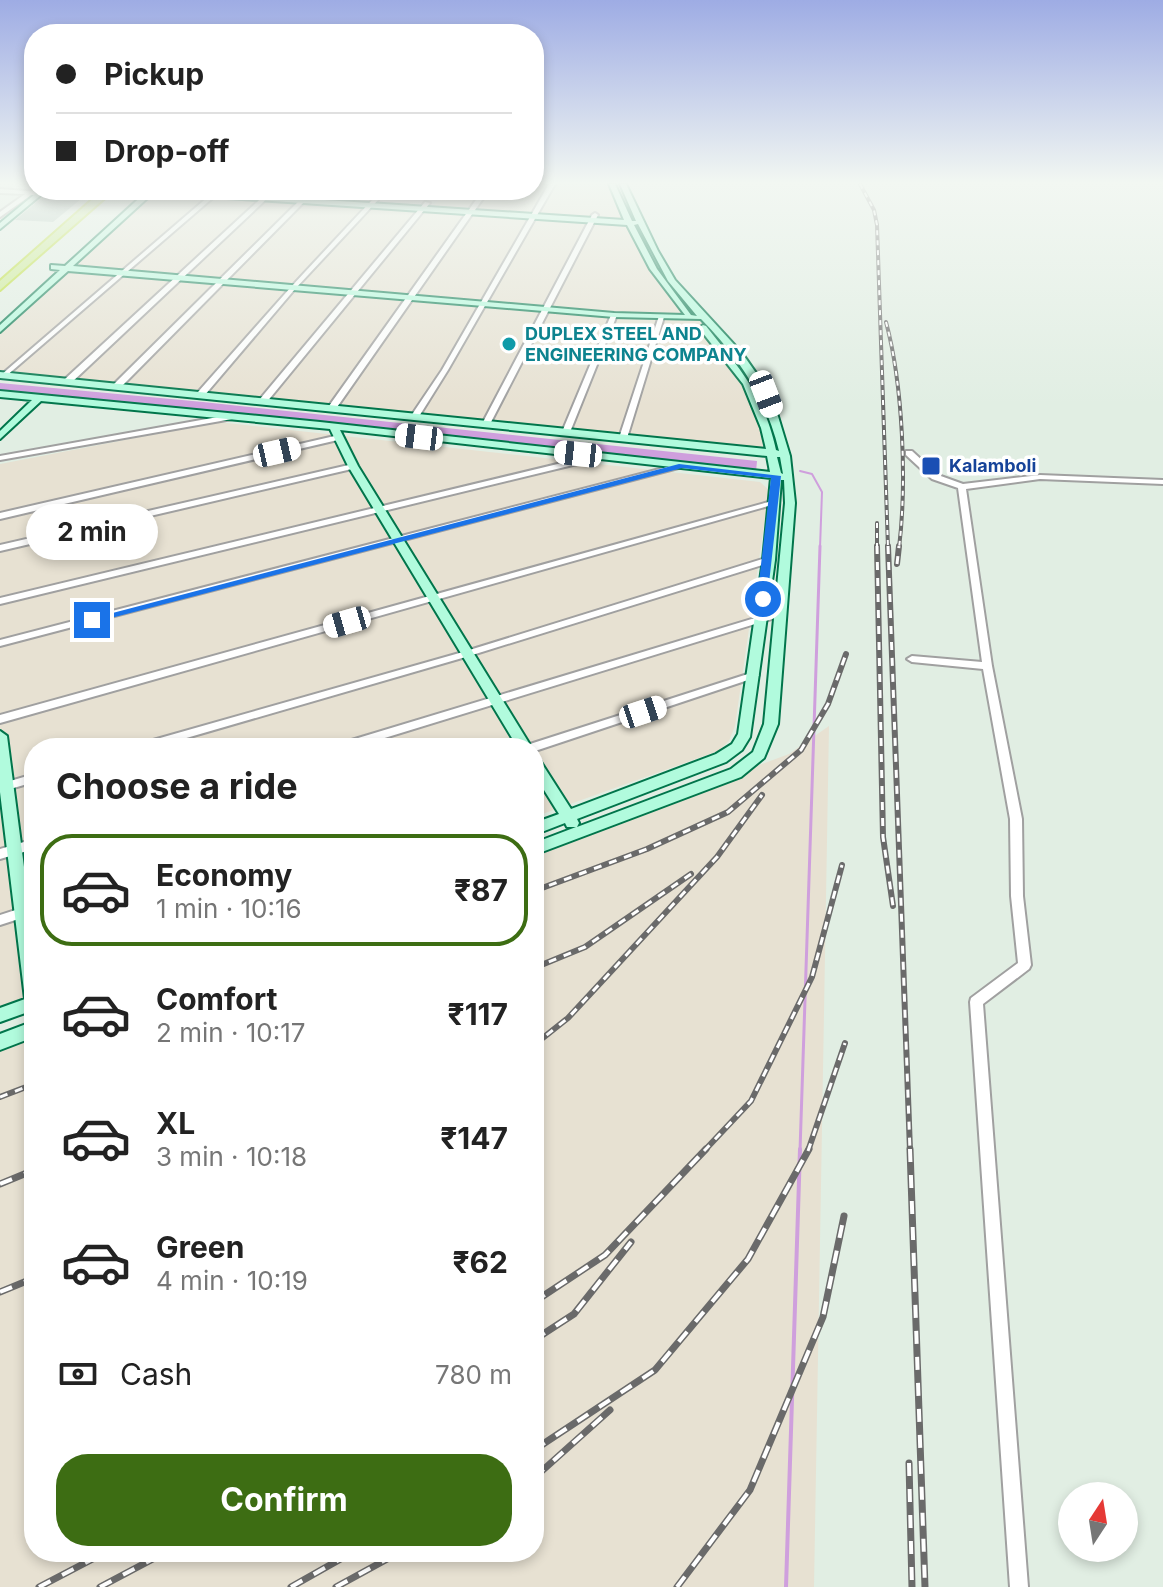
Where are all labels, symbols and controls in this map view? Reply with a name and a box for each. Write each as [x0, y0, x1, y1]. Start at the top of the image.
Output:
text: Pickup [104, 56, 204, 92]
text: Drop-off [104, 133, 230, 169]
place label: DUPLEX STEEL AND ENGINEERING COMPANY [525, 323, 747, 365]
marker: DUPLEX STEEL AND ENGINEERING COMPANY [500, 335, 518, 353]
car [746, 367, 786, 421]
car [394, 422, 444, 452]
car [251, 435, 303, 469]
car [553, 440, 603, 468]
marker: Kalamboli [920, 455, 942, 477]
place label: Kalamboli [949, 455, 1036, 476]
callout: 2 min [26, 504, 158, 560]
text: 2 min [57, 516, 127, 547]
route start [745, 581, 781, 617]
route end [74, 602, 110, 638]
car [321, 604, 373, 640]
car [616, 693, 670, 731]
text: Choose a ride [56, 764, 298, 808]
icon: car [60, 854, 132, 926]
text: Economy [156, 857, 292, 893]
text: ₹87 [454, 872, 508, 908]
text: 1 min · 10:16 [156, 893, 302, 924]
icon: car [60, 978, 132, 1050]
text: Comfort [156, 981, 277, 1017]
text: ₹117 [448, 996, 508, 1032]
text: 2 min · 10:17 [156, 1017, 305, 1048]
icon: car [60, 1102, 132, 1174]
text: XL [156, 1105, 195, 1141]
text: ₹147 [440, 1120, 508, 1156]
text: 3 min · 10:18 [156, 1141, 307, 1172]
icon: car [60, 1226, 132, 1298]
text: Green [156, 1229, 244, 1265]
text: ₹62 [452, 1244, 508, 1280]
text: 4 min · 10:19 [156, 1265, 308, 1296]
icon: cash [56, 1352, 100, 1396]
text: Cash [120, 1356, 192, 1392]
text: 780 m [435, 1359, 512, 1390]
button: Confirm [56, 1454, 512, 1546]
north arrow [1058, 1482, 1138, 1562]
map controls [1058, 1482, 1138, 1562]

